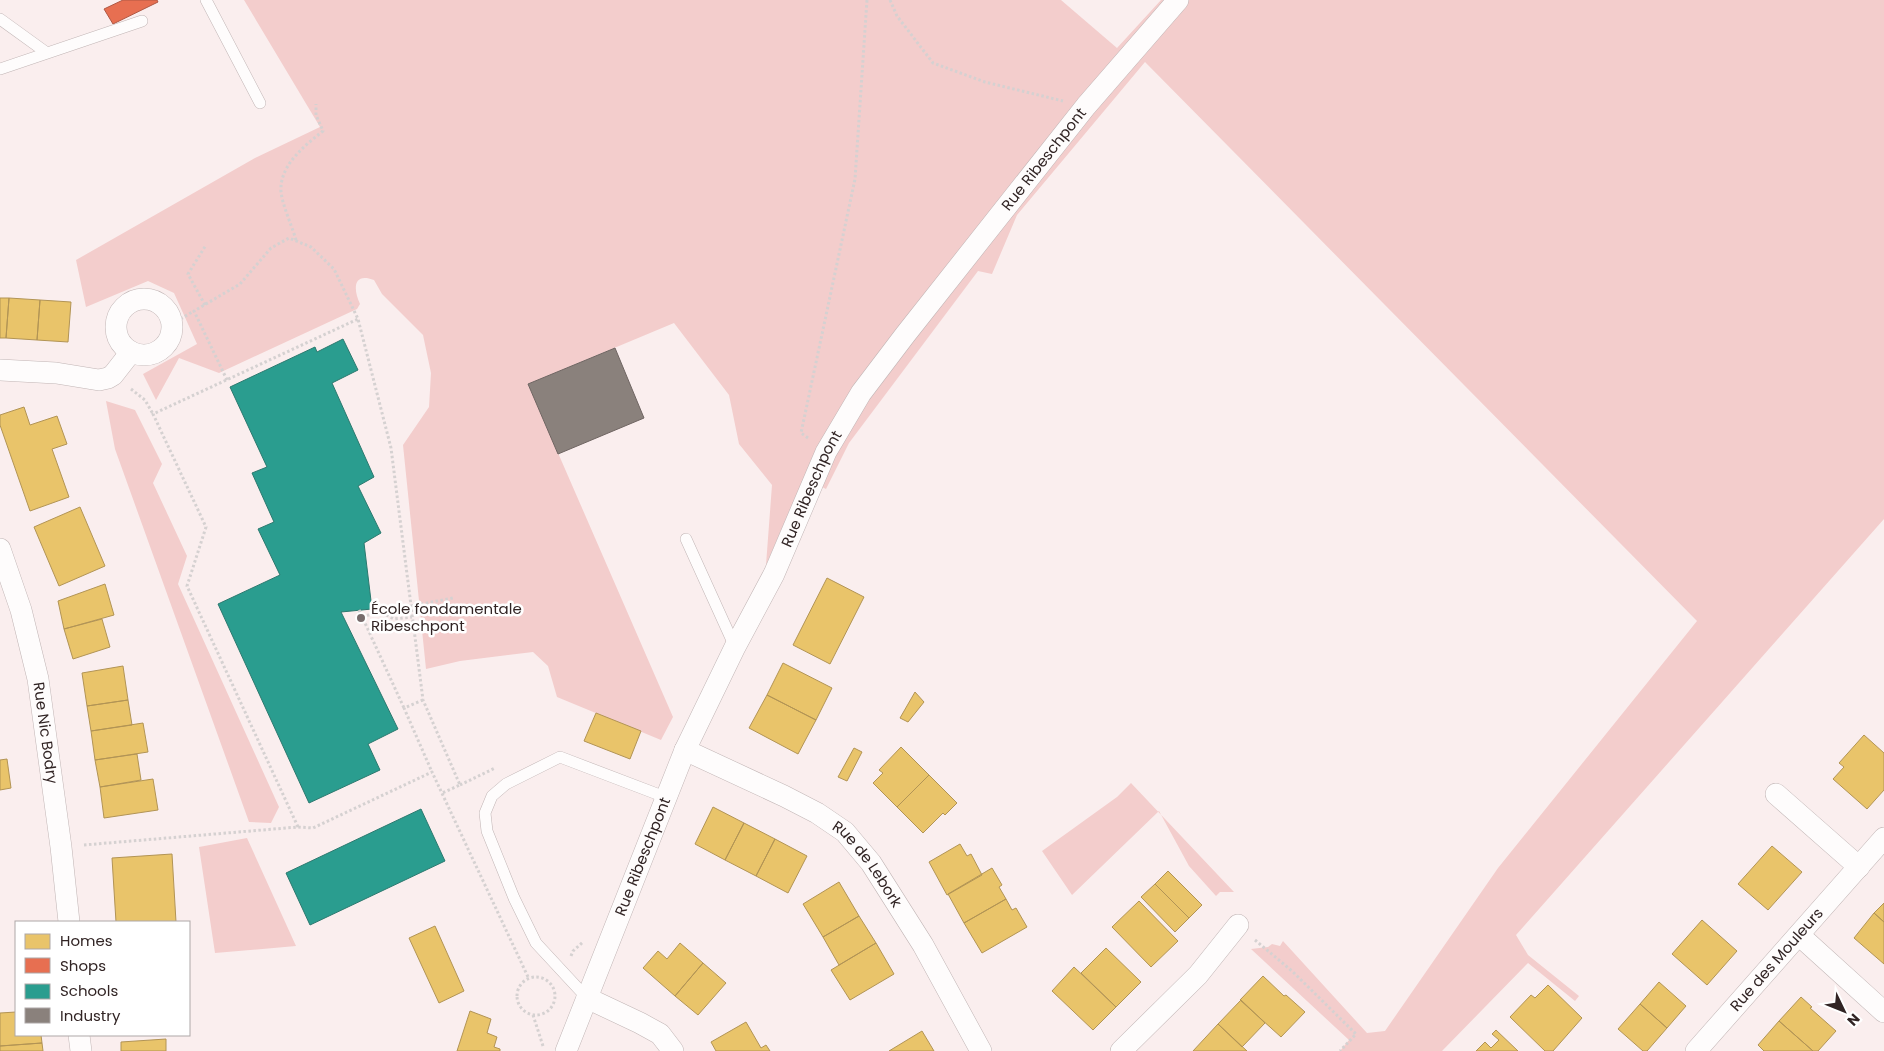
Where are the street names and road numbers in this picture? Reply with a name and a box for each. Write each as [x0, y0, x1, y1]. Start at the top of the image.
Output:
street label: Rue Ribeschpont [996, 103, 1091, 215]
street label: Rue Ribeschpont [776, 426, 846, 550]
street label: Rue Nic Bodry [29, 681, 63, 786]
street label: Rue Ribeschpont [609, 794, 675, 919]
street label: Rue de Lebork [828, 815, 908, 911]
street label: Rue des Mouleurs [1725, 903, 1828, 1015]

